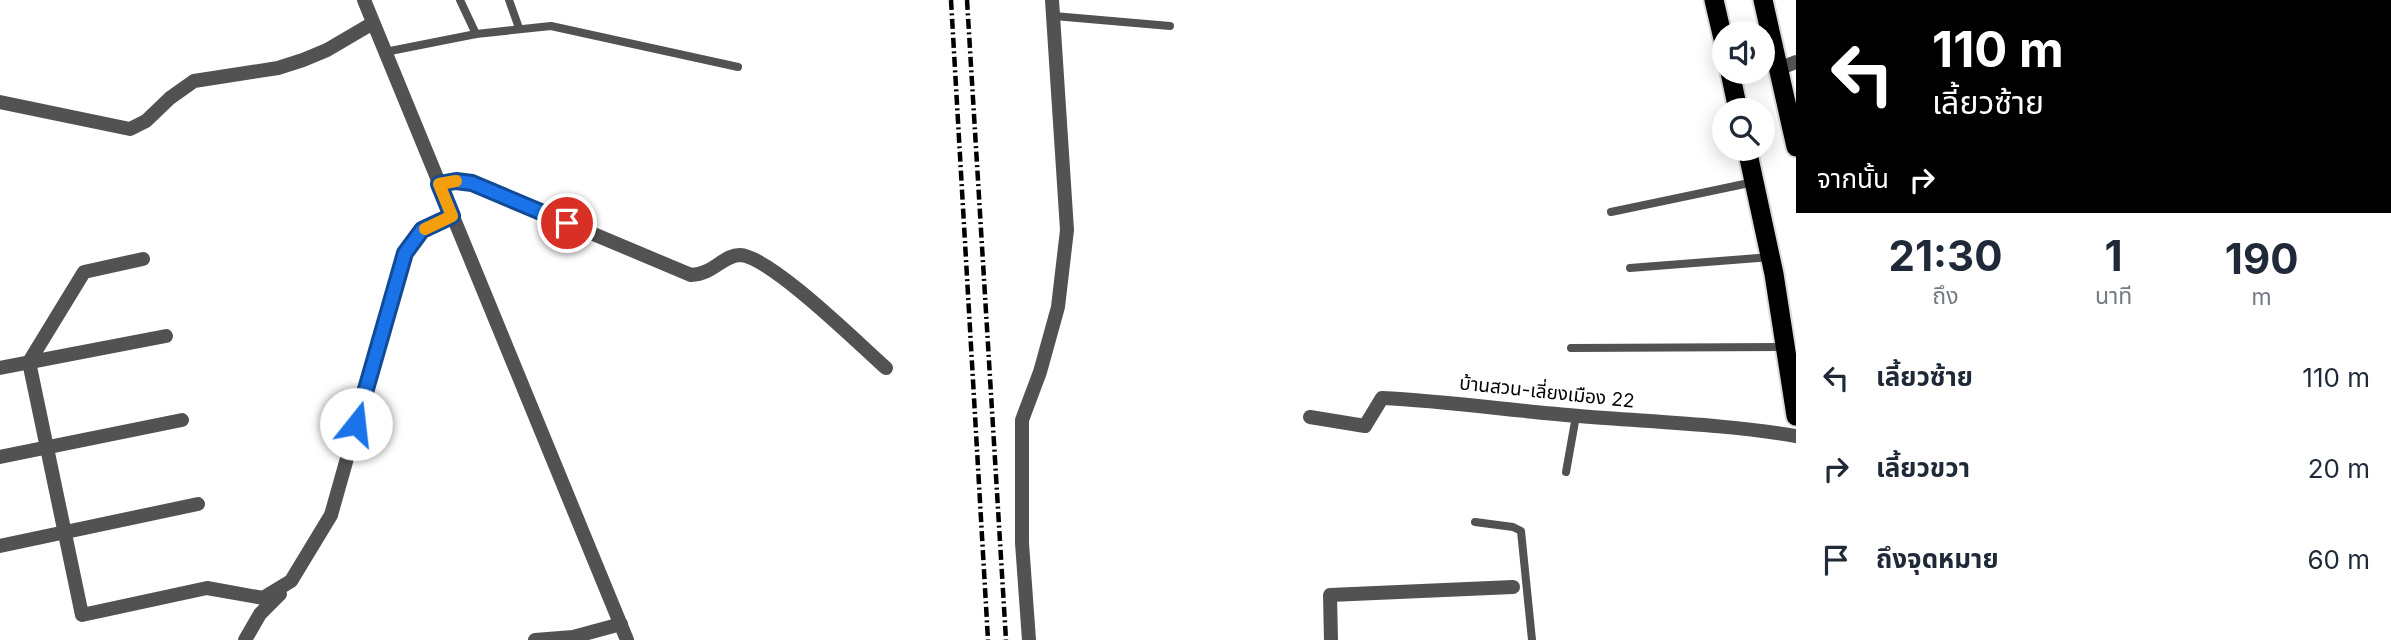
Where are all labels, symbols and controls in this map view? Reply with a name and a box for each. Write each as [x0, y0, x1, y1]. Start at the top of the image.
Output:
text: 110 m [1932, 20, 2064, 79]
map controls [1712, 21, 1775, 161]
button: sound [1712, 21, 1775, 84]
icon: left [1817, 28, 1908, 119]
text: เลี้ยวซ้าย [1932, 83, 2044, 122]
button: search [1712, 98, 1775, 161]
icon: right [1903, 161, 1941, 199]
text: จากนั้น [1817, 163, 1889, 194]
pin [537, 193, 597, 253]
icon: arrive [548, 204, 586, 242]
text: 21:30 [1888, 230, 2002, 281]
text: 1 [2105, 230, 2123, 281]
text: 190 [2225, 233, 2299, 284]
text: ถึง [1932, 282, 1959, 310]
text: นาที [2095, 282, 2132, 310]
text: m [2252, 283, 2272, 311]
icon: left [1817, 359, 1855, 397]
text: เลี้ยวซ้าย [1876, 361, 1973, 392]
text: 110 m [2302, 362, 2370, 393]
street label: บ้านสวน-เลี่ยงเมือง 22 [1458, 369, 1636, 413]
position arrow [319, 387, 393, 461]
icon: right [1817, 450, 1855, 488]
text: เลี้ยวขวา [1876, 452, 1970, 483]
text: 20 m [2308, 453, 2370, 484]
icon: arrive [1817, 541, 1855, 579]
text: ถึงจุดหมาย [1876, 543, 1999, 574]
text: 60 m [2307, 544, 2370, 575]

